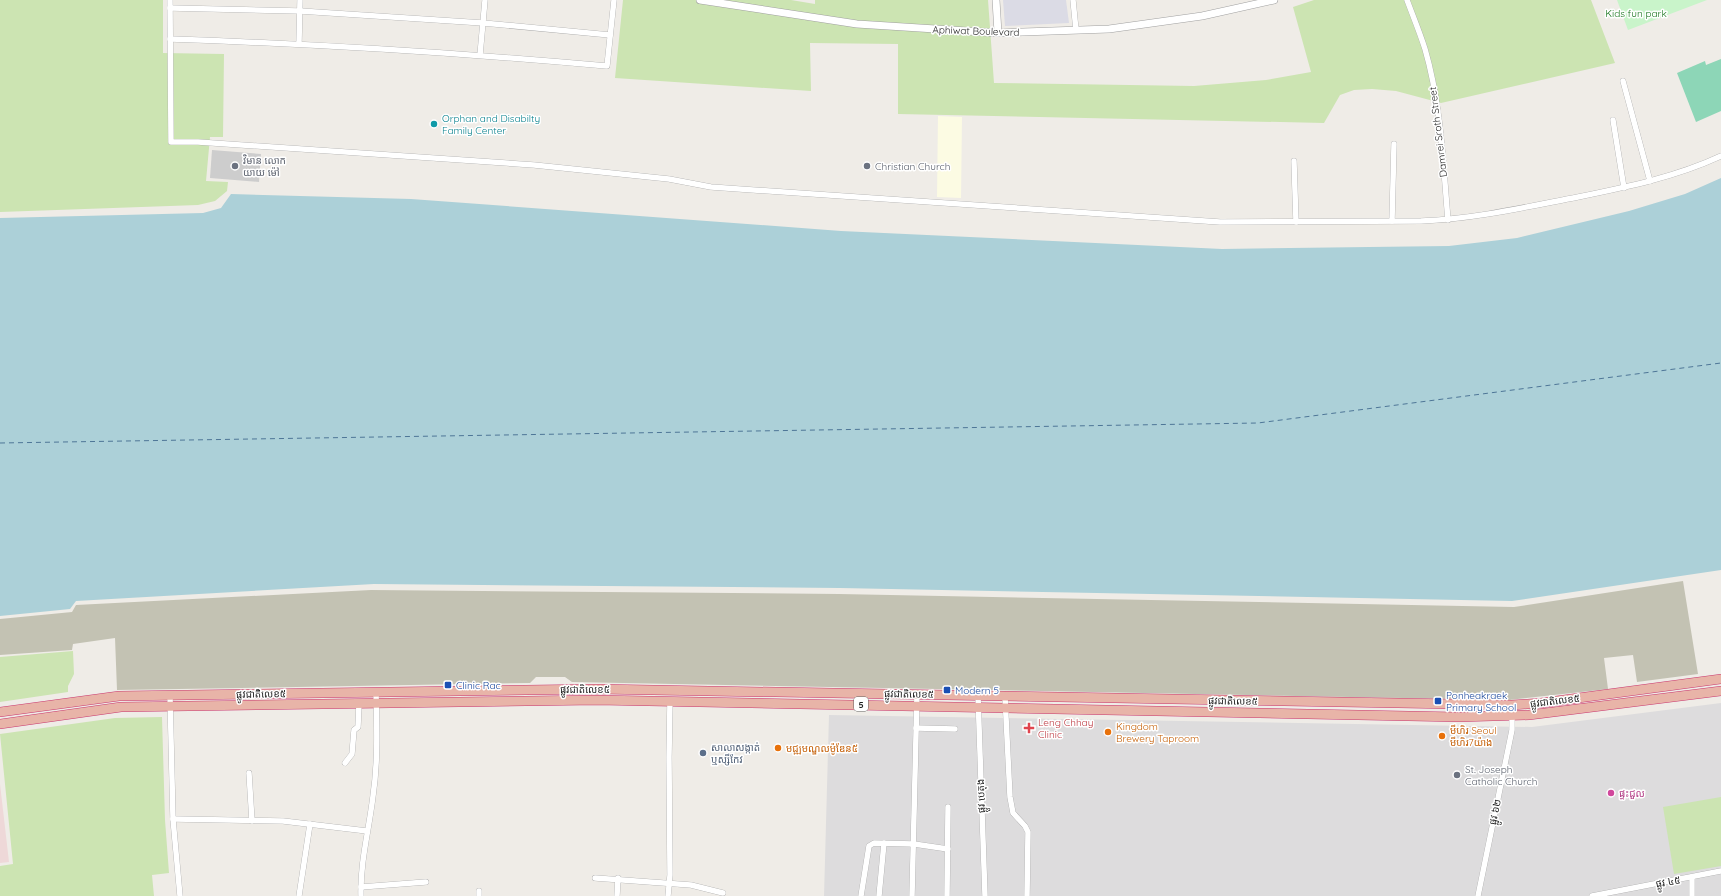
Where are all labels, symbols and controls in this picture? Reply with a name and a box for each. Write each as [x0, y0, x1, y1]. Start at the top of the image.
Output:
park label: Kids fun park [1605, 7, 1667, 20]
street label: Aphiwat Boulevard [932, 23, 1020, 39]
street label: Damrei Sroth Street [1426, 85, 1450, 178]
place label: Orphan and Disabilty Family Center [442, 112, 540, 137]
marker: Orphan and Disabilty Family Center [429, 119, 439, 129]
place label: វិមាន លោក យាយ ម៉ៅ [243, 154, 286, 179]
place label: Christian Church [875, 160, 950, 173]
marker: វិមាន លោក យាយ ម៉ៅ [230, 161, 240, 171]
marker: Christian Church [862, 161, 872, 171]
place label: Clinic Rac [456, 679, 501, 692]
marker: Clinic Rac [443, 680, 453, 690]
street label: ផ្លូវជាតិលេខ៥ [560, 683, 610, 698]
place label: Modern 5 [955, 684, 999, 697]
marker: Modern 5 [942, 685, 952, 695]
street label: ផ្លូវជាតិលេខ៥ [236, 687, 286, 704]
street label: ផ្លូវជាតិលេខ៥ [884, 687, 934, 704]
place label: Ponheakraek Primary School [1446, 689, 1516, 714]
street label: ផ្លូវជាតិលេខ៥ [1529, 691, 1581, 713]
street label: ផ្លូវជាតិលេខ៥ [1208, 694, 1258, 711]
marker: Ponheakraek Primary School [1433, 696, 1443, 706]
road number: 5 [854, 697, 868, 711]
place label: Leng Chhay Clinic [1038, 716, 1093, 741]
place label: Kingdom Brewery Taproom [1116, 720, 1199, 745]
marker: Leng Chhay Clinic [1023, 722, 1035, 734]
place label: មីហិរ Seoul មីហិរ7យ៉ាង [1450, 724, 1497, 749]
marker: Kingdom Brewery Taproom [1103, 727, 1113, 737]
marker: មីហិរ Seoul មីហិរ7យ៉ាង [1437, 731, 1447, 741]
place label: សាលាសង្កាត់ ឬស្សីកែវ [711, 741, 760, 766]
place label: មជ្ឍមណ្ឌលម៉ូឌែន៥ [786, 742, 858, 755]
marker: មជ្ឍមណ្ឌលម៉ូឌែន៥ [773, 743, 783, 753]
marker: សាលាសង្កាត់ ឬស្សីកែវ [698, 748, 708, 758]
place label: St. Joseph Catholic Church [1465, 763, 1537, 788]
marker: St. Joseph Catholic Church [1452, 770, 1462, 780]
street label: ផ្លូវ បេតុង [974, 779, 991, 813]
place label: ផ្ទះជួល [1619, 787, 1645, 800]
marker: ផ្ទះជួល [1606, 788, 1616, 798]
street label: ផ្លូវ ៦២ [1486, 798, 1507, 827]
street label: ផ្លូវ ៤៥ [1655, 873, 1682, 893]

